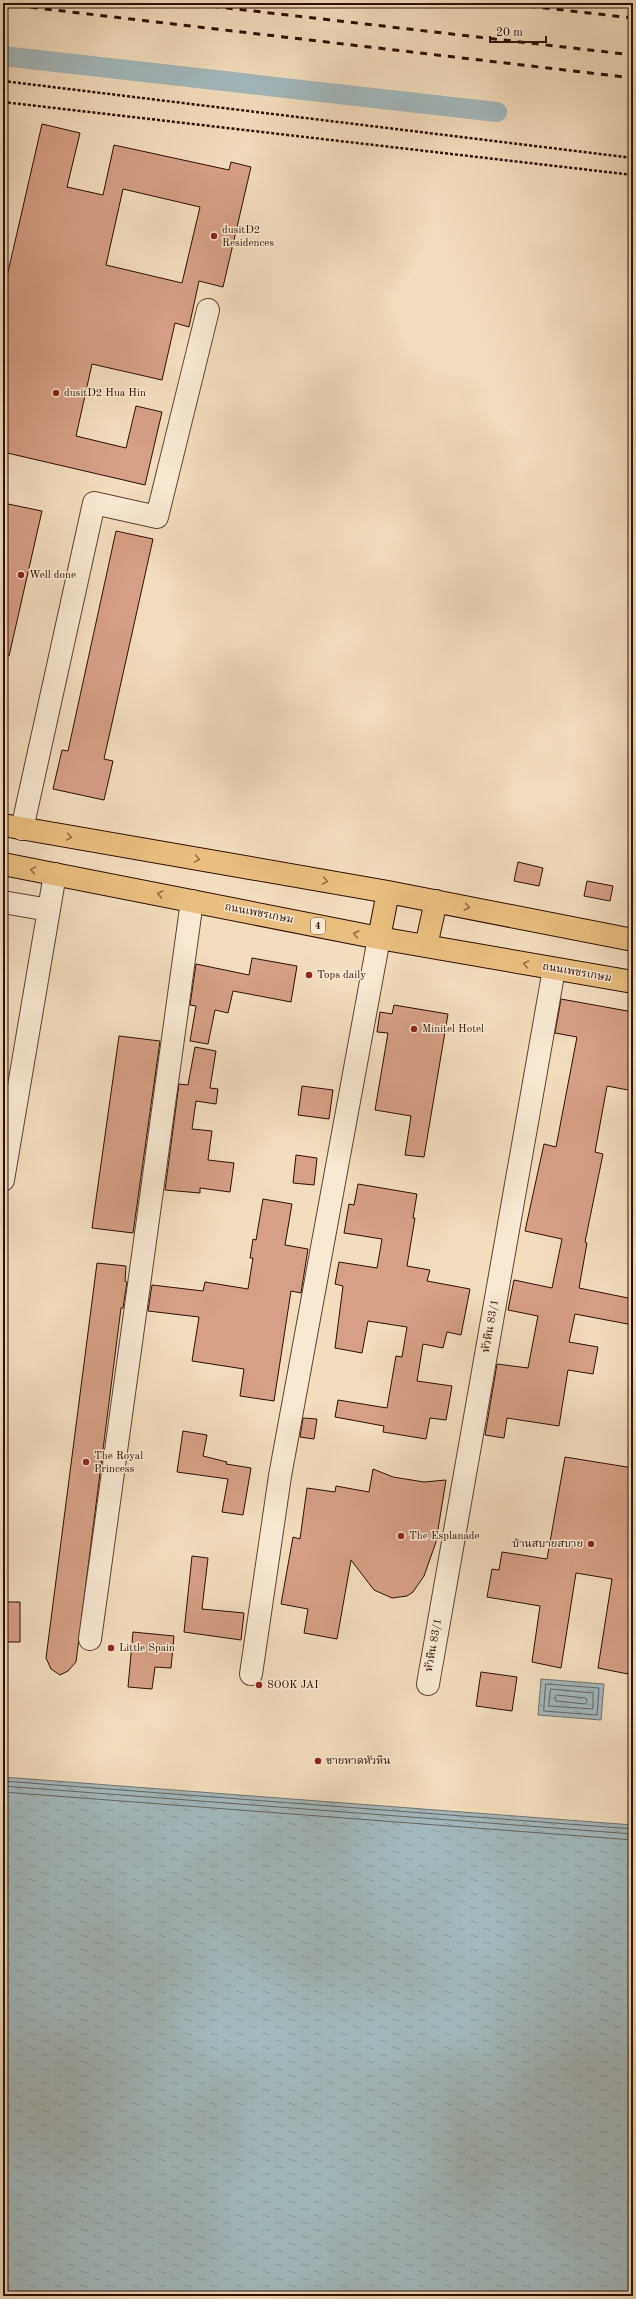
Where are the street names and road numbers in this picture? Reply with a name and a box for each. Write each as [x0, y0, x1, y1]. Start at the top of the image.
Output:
street label: ถนนเพชรเกษม [224, 902, 294, 926]
road number: 4 [311, 918, 325, 934]
street label: ถนนเพชรเกษม [542, 962, 612, 984]
street label: หัวหิน 83/1 [480, 1298, 501, 1354]
street label: หัวหิน 83/1 [423, 1617, 444, 1673]

